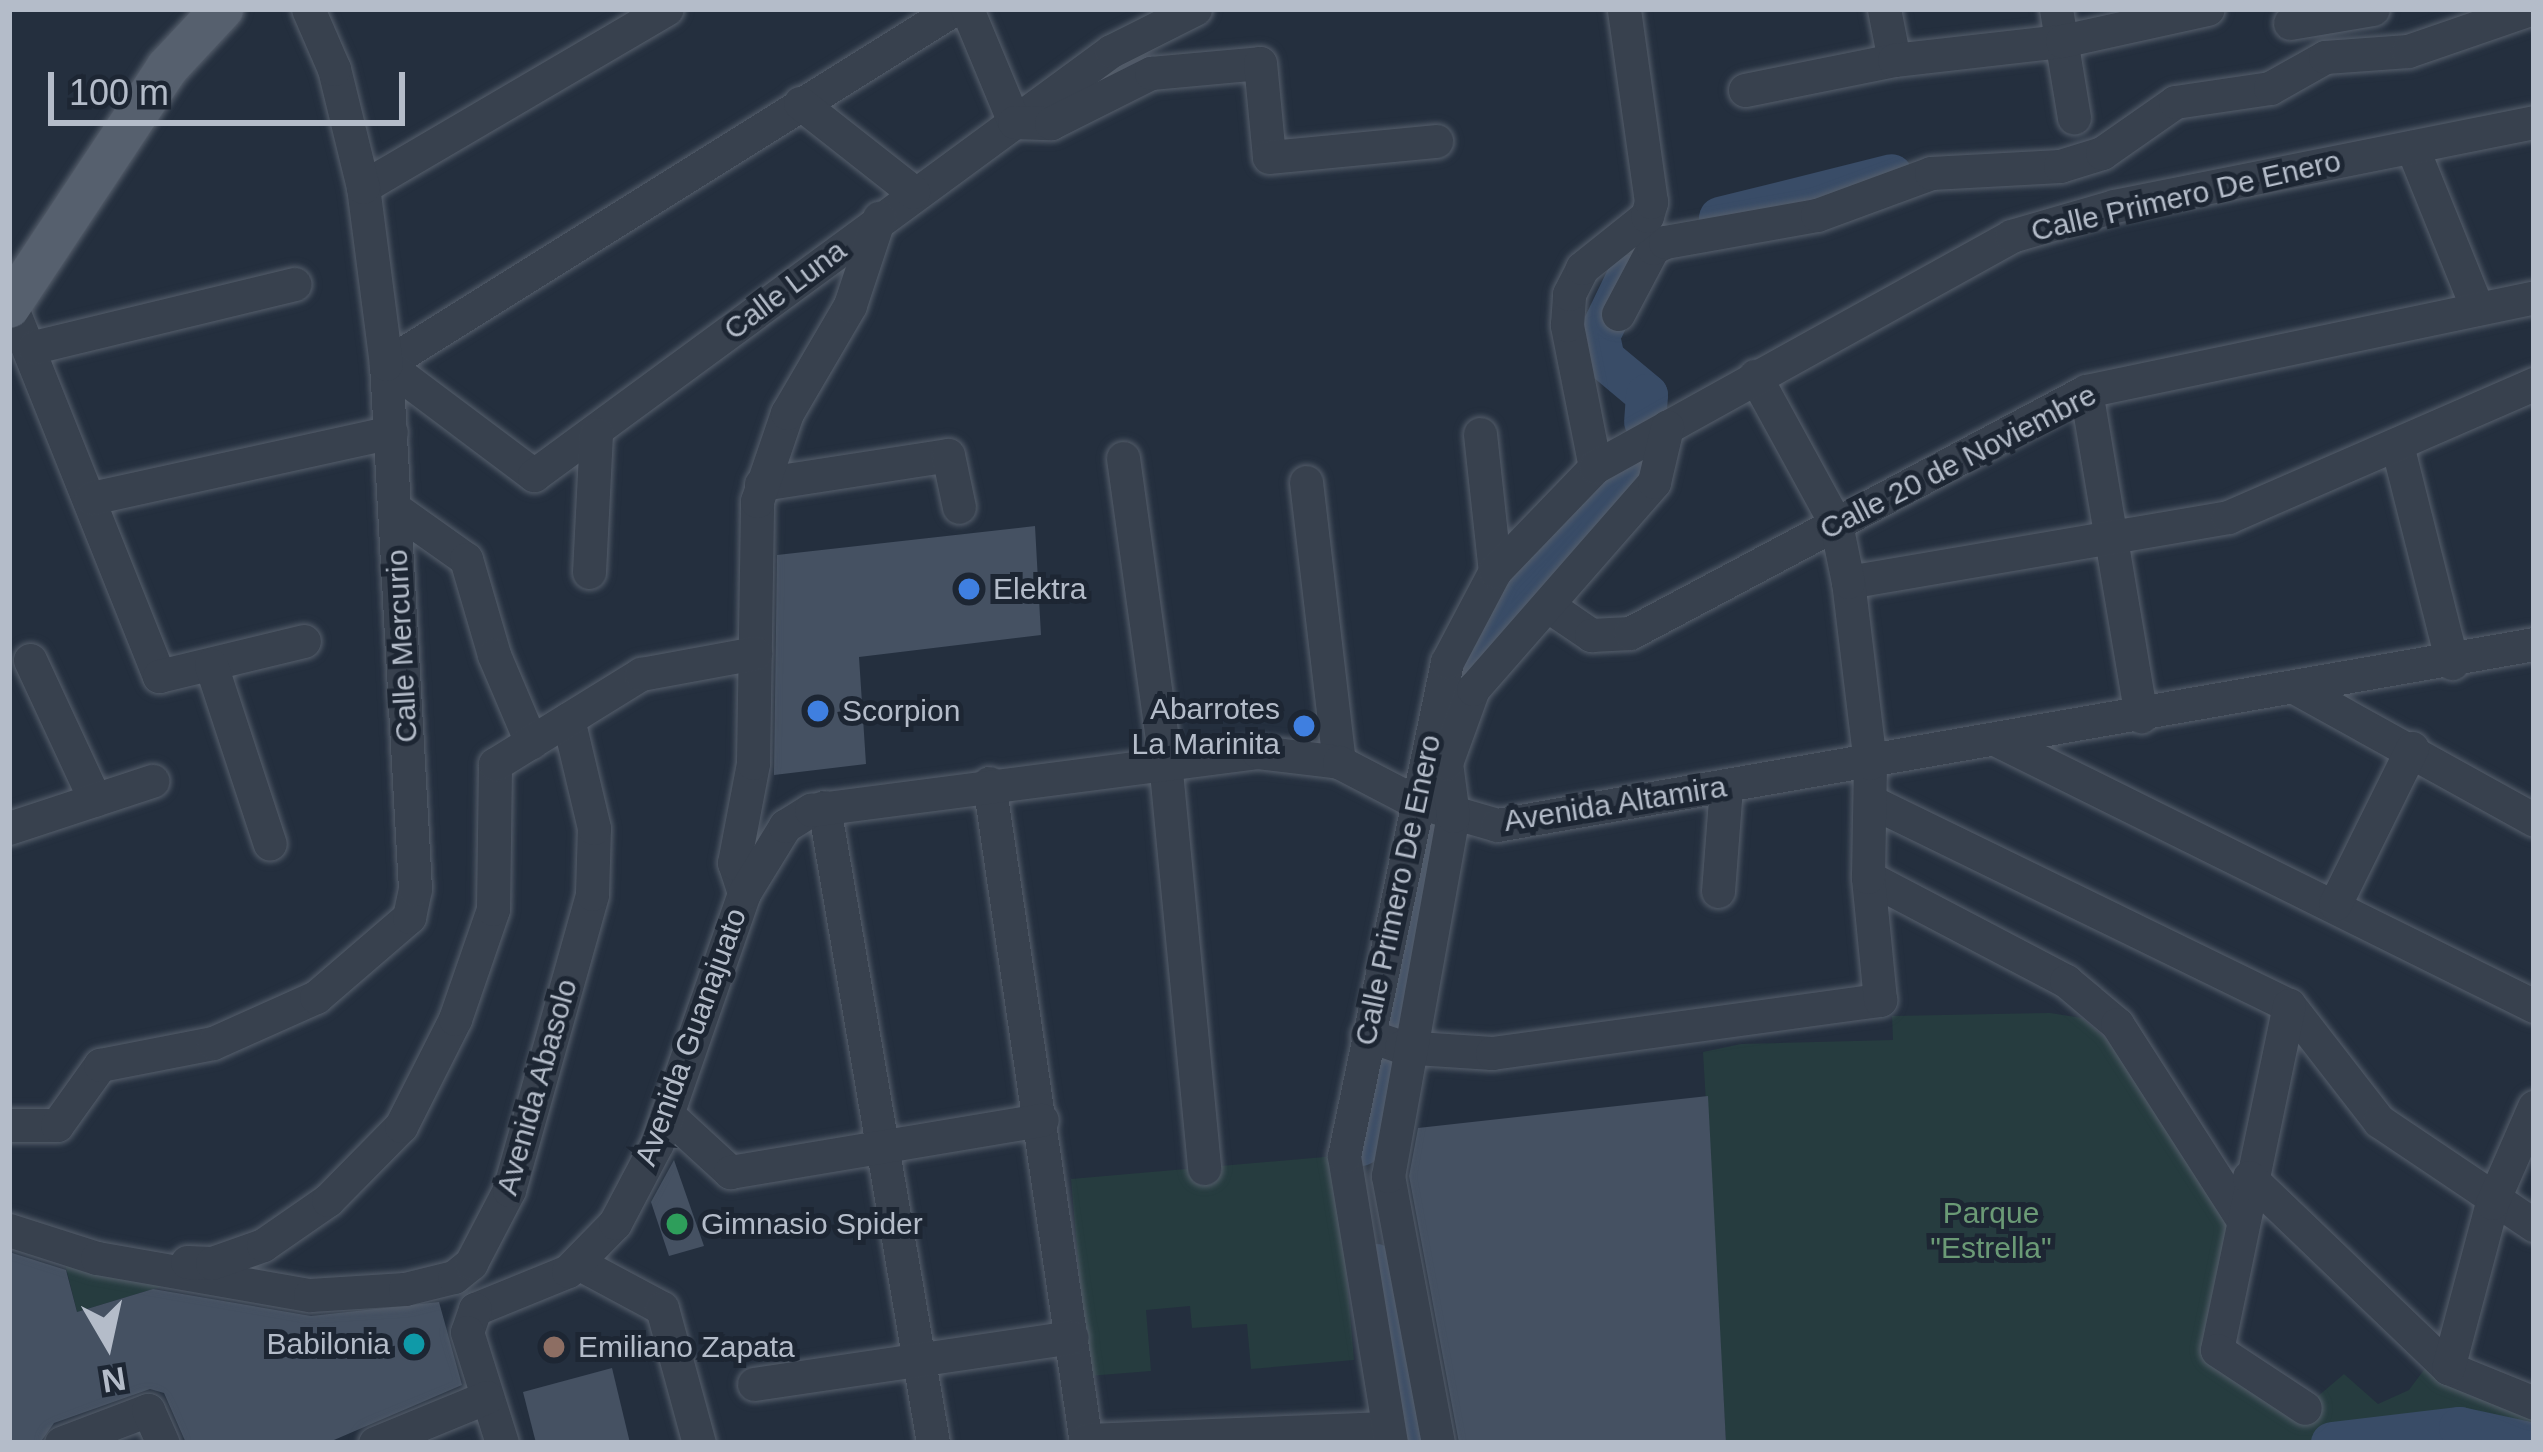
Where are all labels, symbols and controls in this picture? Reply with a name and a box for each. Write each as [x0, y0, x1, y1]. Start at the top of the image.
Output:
scale bar [54, 48, 411, 122]
text: 100 m [69, 72, 169, 113]
street label: Calle Primero De Enero [2028, 143, 2344, 249]
street label: Calle Luna [717, 232, 853, 348]
street label: Calle 20 de Noviembre [1814, 377, 2102, 547]
street label: Calle Mercurio [379, 548, 425, 744]
place label: Elektra [993, 571, 1086, 607]
marker: Elektra [956, 576, 982, 602]
place label: Abarrotes La Marinita [1132, 691, 1280, 762]
place label: Scorpion [842, 693, 960, 729]
marker: Scorpion [805, 698, 831, 724]
marker: Abarrotes La Marinita [1291, 713, 1317, 739]
street label: Calle Primero De Enero [1347, 731, 1449, 1049]
street label: Avenida Altamira [1500, 769, 1730, 839]
street label: Avenida Guanajuato [628, 903, 754, 1171]
street label: Avenida Abasolo [489, 974, 585, 1200]
park label: Parque "Estrella" [1930, 1195, 2052, 1266]
place label: Gimnasio Spider [701, 1206, 923, 1242]
marker: Gimnasio Spider [664, 1211, 690, 1237]
north arrow [48, 1284, 168, 1404]
place label: Babilonia [267, 1326, 390, 1362]
place label: Emiliano Zapata [578, 1329, 795, 1365]
marker: Babilonia [401, 1331, 427, 1357]
marker: Emiliano Zapata [541, 1334, 567, 1360]
text: N [99, 1360, 128, 1400]

